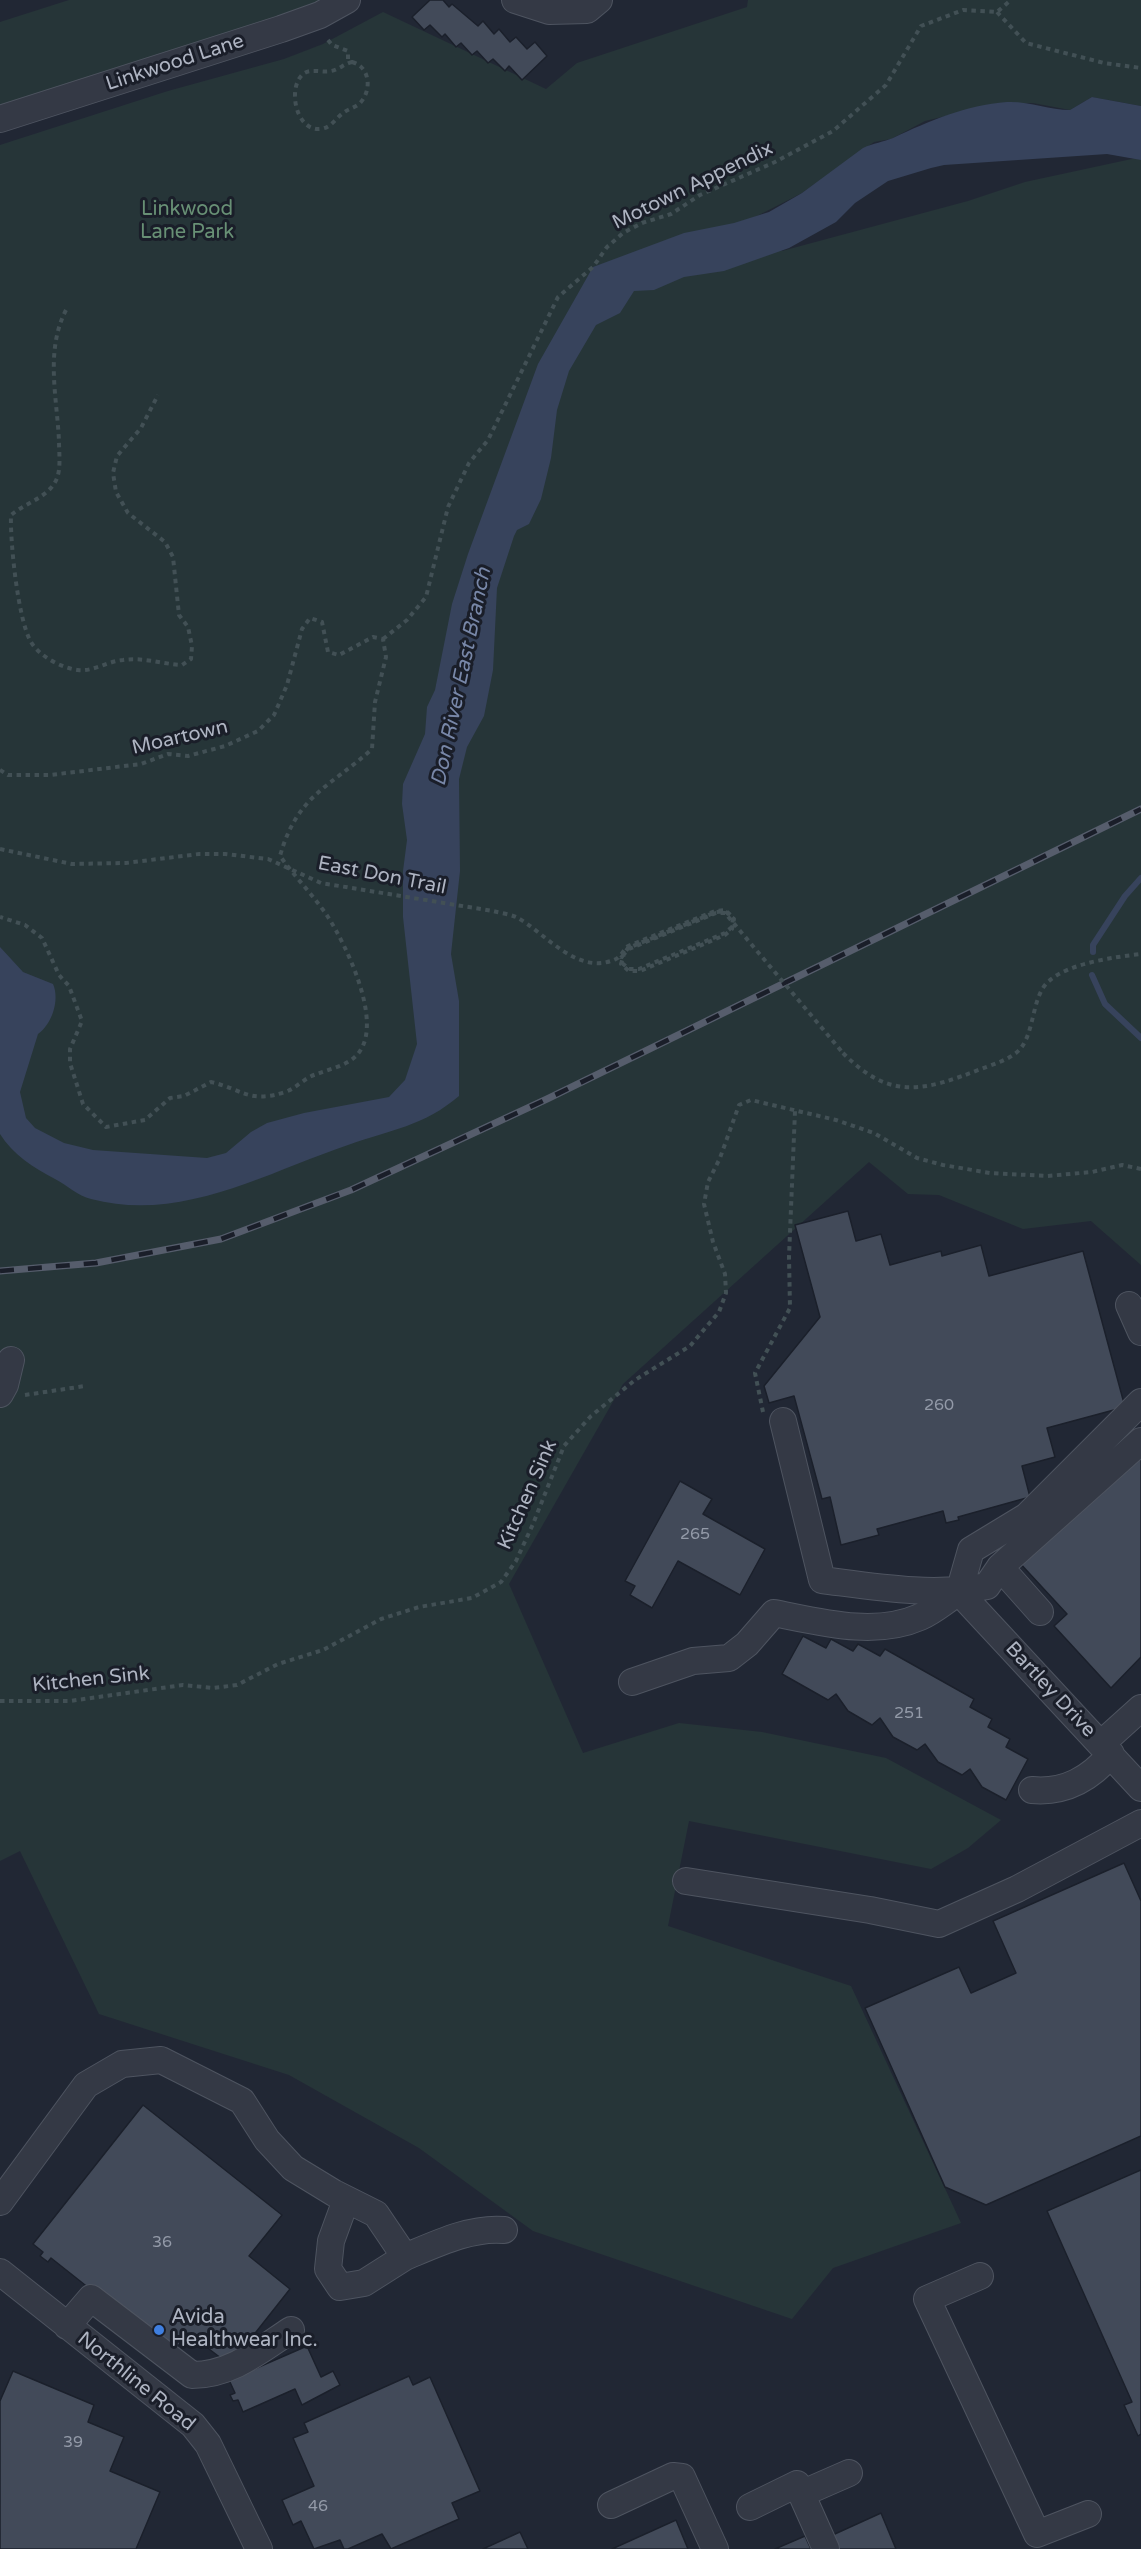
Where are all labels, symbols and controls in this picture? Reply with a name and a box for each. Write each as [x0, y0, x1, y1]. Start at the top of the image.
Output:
street label: Linkwood Lane [103, 29, 247, 97]
street label: Motown Appendix [609, 137, 777, 235]
park label: Linkwood Lane Park [140, 198, 234, 245]
water label: Don River East Branch [427, 566, 497, 788]
street label: Moartown [130, 715, 230, 761]
street label: East Don Trail [316, 852, 448, 900]
house number: 260 [924, 1396, 954, 1416]
street label: Kitchen Sink [493, 1436, 563, 1554]
house number: 265 [680, 1525, 710, 1545]
street label: Bartley Drive [1000, 1637, 1100, 1743]
street label: Kitchen Sink [31, 1662, 151, 1698]
house number: 251 [894, 1704, 924, 1724]
house number: 36 [152, 2233, 172, 2253]
place label: Avida Healthwear Inc. [171, 2306, 318, 2353]
marker: Avida Healthwear Inc. [152, 2323, 166, 2337]
street label: Northline Road [72, 2327, 200, 2437]
house number: 39 [63, 2433, 83, 2453]
house number: 46 [308, 2497, 328, 2517]

